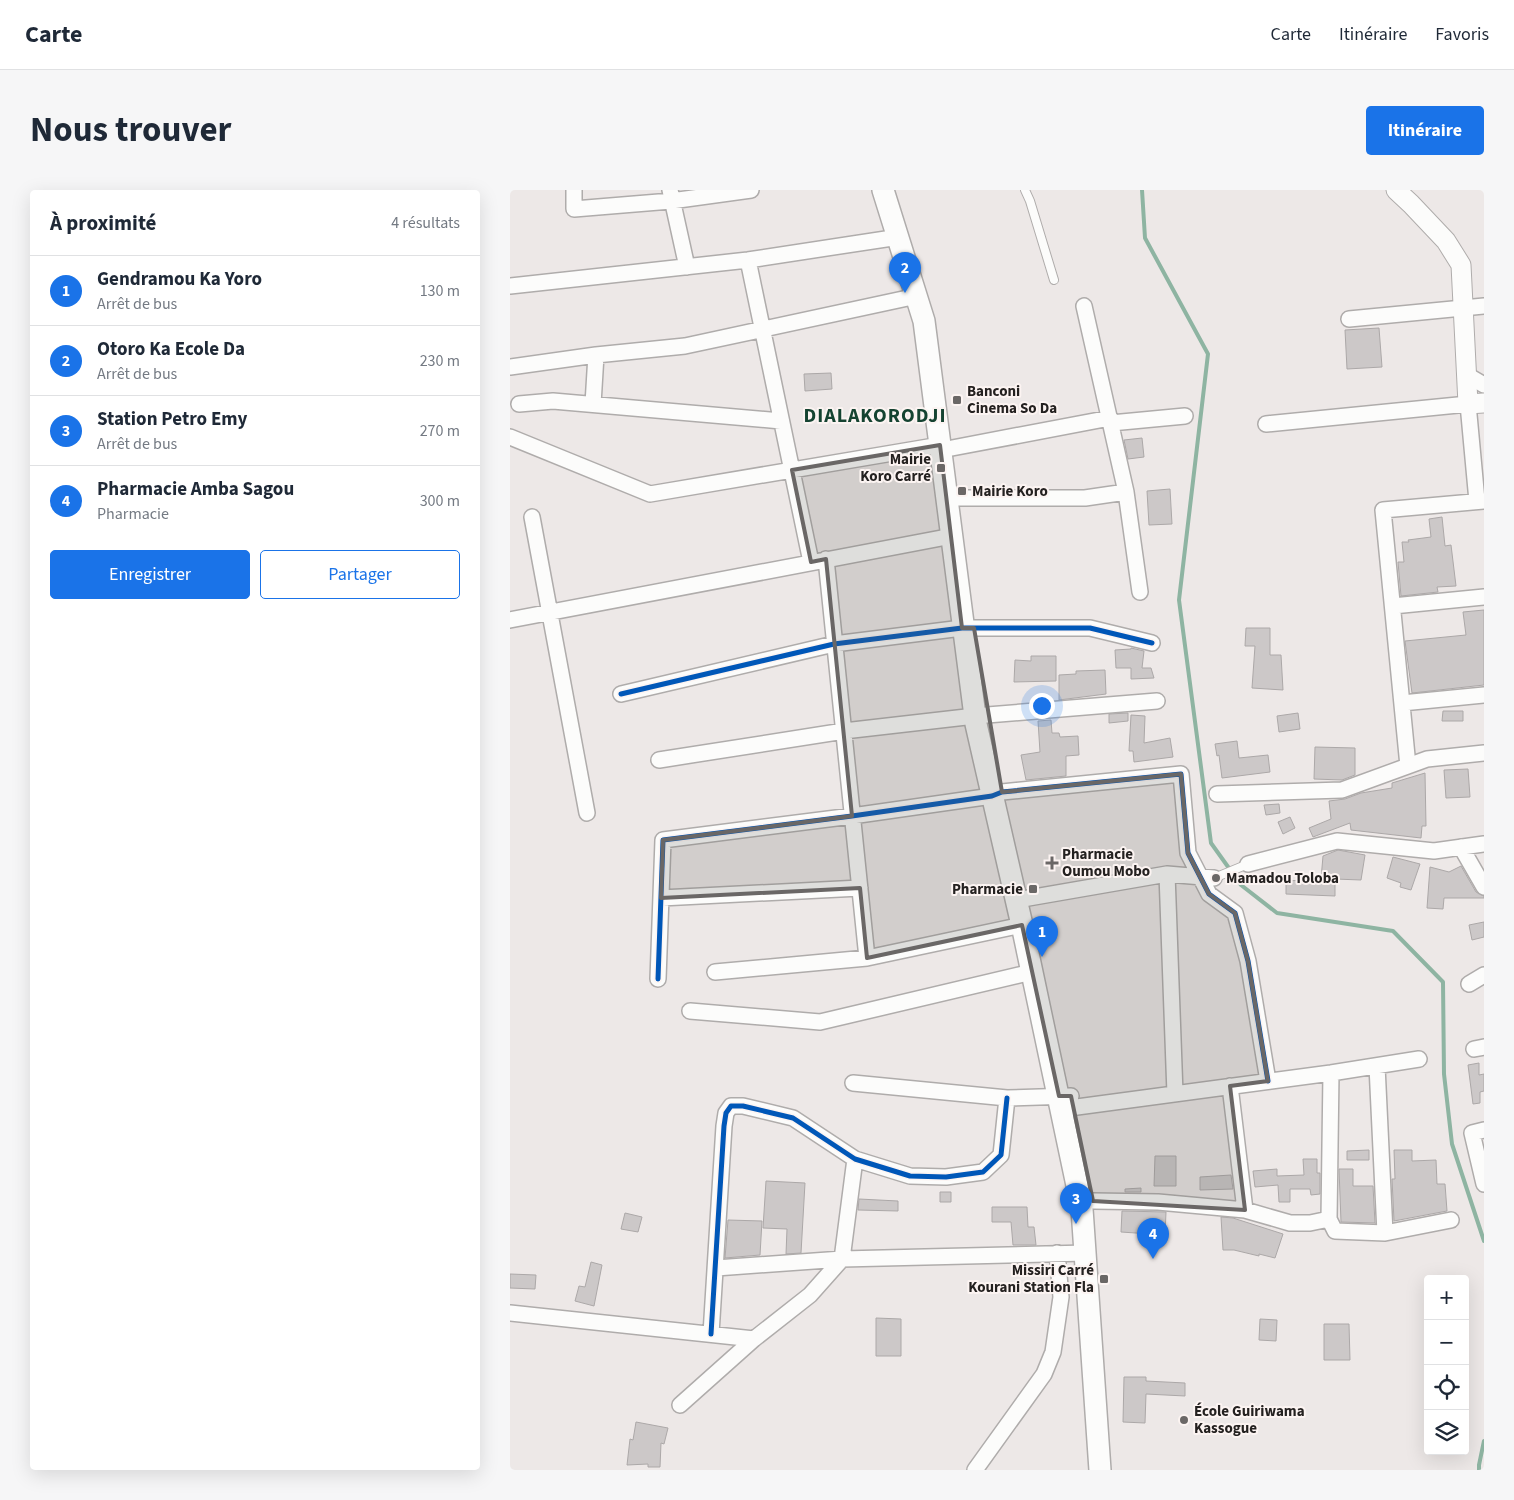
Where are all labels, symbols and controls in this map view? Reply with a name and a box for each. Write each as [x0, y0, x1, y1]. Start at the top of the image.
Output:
text: Carte [25, 17, 82, 52]
text: Carte [1271, 22, 1311, 47]
text: Itinéraire [1339, 22, 1407, 47]
text: Favoris [1435, 22, 1489, 47]
text: Nous trouver [30, 105, 231, 155]
button: Itinéraire [1366, 106, 1484, 155]
text: À proximité [50, 208, 156, 238]
text: 4 résultats [391, 212, 460, 234]
pin: 2 [889, 252, 921, 293]
text: Gendramou Ka Yoro [97, 266, 262, 293]
text: 1 [62, 280, 70, 302]
text: 130 m [420, 280, 460, 302]
text: Arrêt de bus [97, 293, 177, 315]
text: Otoro Ka Ecole Da [97, 336, 245, 363]
text: 2 [62, 350, 70, 372]
text: 230 m [420, 350, 460, 372]
text: Arrêt de bus [97, 363, 177, 385]
place label: Banconi Cinema So Da [967, 381, 1057, 419]
marker: Banconi Cinema So Da [951, 394, 963, 406]
district label: DIALAKORODJI [803, 402, 947, 430]
text: Station Petro Emy [97, 406, 247, 433]
text: 3 [62, 420, 70, 442]
text: 270 m [420, 420, 460, 442]
text: Arrêt de bus [97, 433, 177, 455]
place label: Mairie Koro Carré [860, 449, 931, 487]
marker: Mairie Koro Carré [935, 462, 947, 474]
text: Pharmacie Amba Sagou [97, 476, 294, 503]
place label: Mairie Koro [972, 481, 1048, 502]
marker: Mairie Koro [956, 485, 968, 497]
text: 4 [62, 490, 70, 512]
text: 300 m [420, 490, 460, 512]
text: Pharmacie [97, 503, 169, 525]
button: Enregistrer [50, 550, 250, 599]
button: Partager [260, 550, 460, 599]
your location [1029, 693, 1055, 719]
place label: Pharmacie Oumou Mobo [1062, 844, 1150, 882]
marker: Pharmacie Oumou Mobo [1046, 857, 1058, 869]
place label: Mamadou Toloba [1226, 868, 1339, 889]
marker: Mamadou Toloba [1210, 872, 1222, 884]
place label: Pharmacie [952, 879, 1023, 900]
marker: Pharmacie [1027, 883, 1039, 895]
pin: 1 [1026, 916, 1058, 957]
pin: 3 [1060, 1183, 1092, 1224]
pin: 4 [1137, 1218, 1169, 1259]
place label: Missiri Carré Kourani Station Fla [968, 1260, 1094, 1298]
marker: Missiri Carré Kourani Station Fla [1098, 1273, 1110, 1285]
map controls [1424, 1275, 1469, 1455]
button: + [1424, 1275, 1469, 1320]
button: − [1424, 1320, 1469, 1365]
button: locate [1424, 1365, 1469, 1410]
place label: École Guiriwama Kassogue [1194, 1401, 1305, 1439]
button: layers [1424, 1410, 1469, 1455]
marker: École Guiriwama Kassogue [1178, 1414, 1190, 1426]

